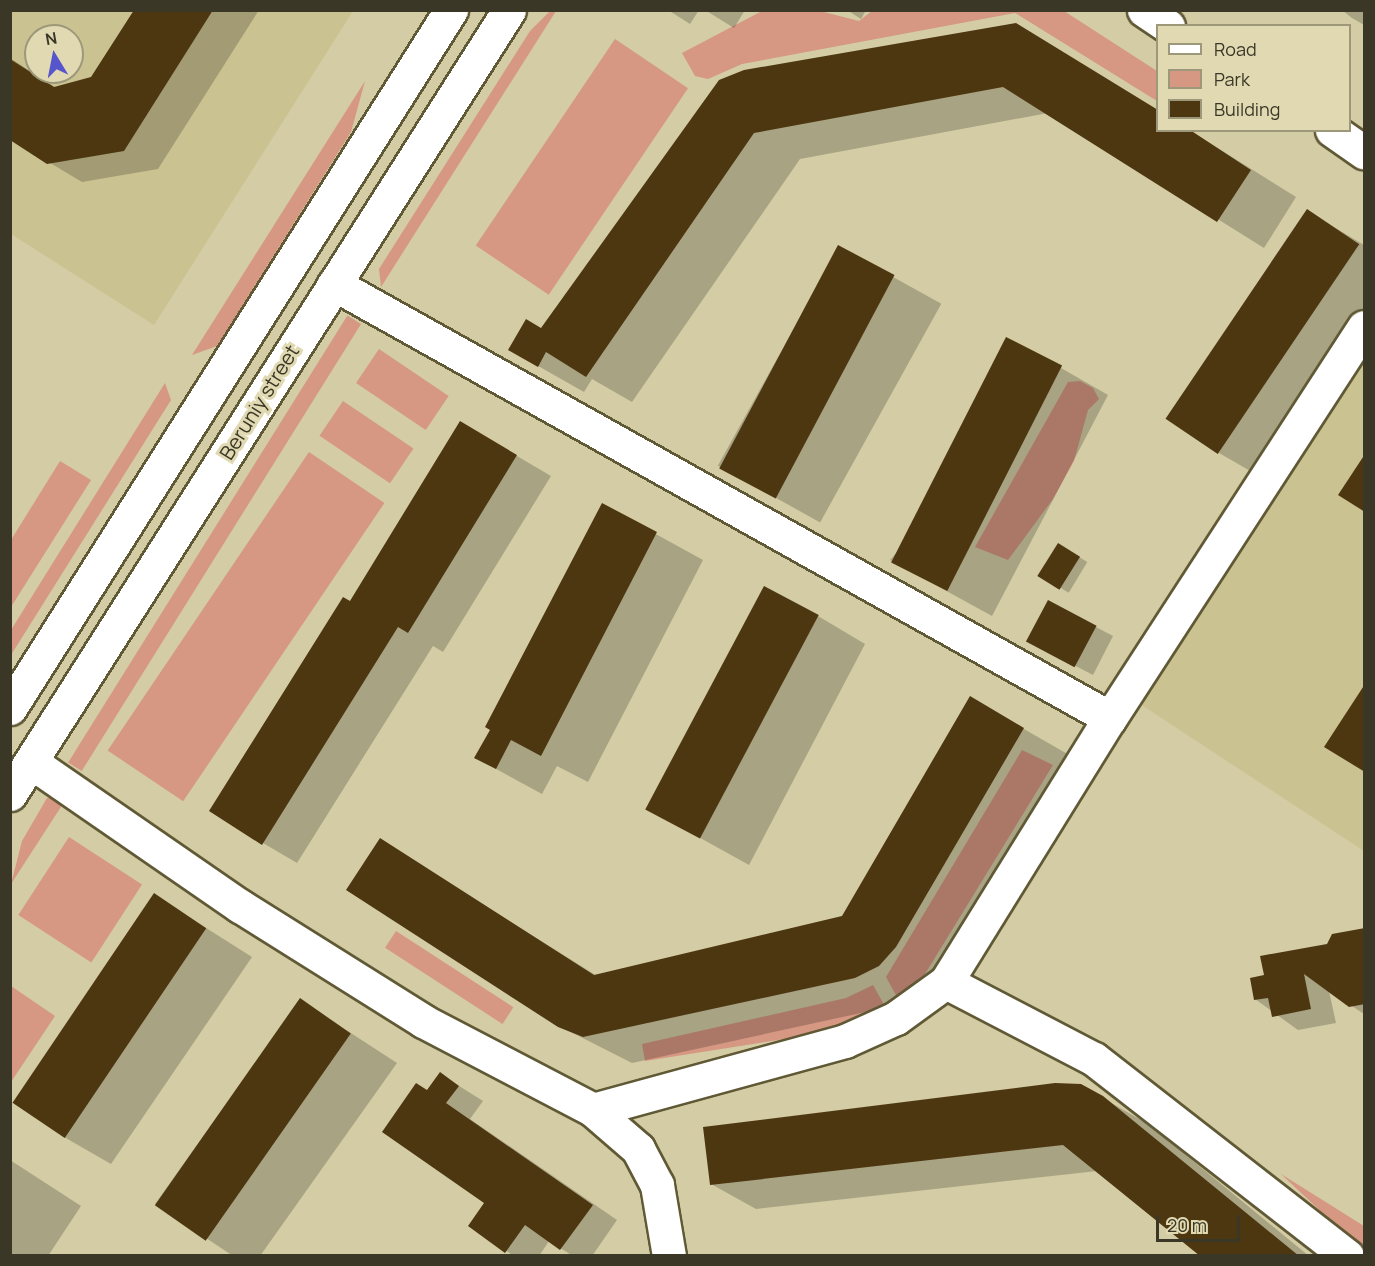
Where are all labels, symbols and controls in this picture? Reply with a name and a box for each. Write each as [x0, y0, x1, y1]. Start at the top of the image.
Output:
north arrow [24, 24, 84, 84]
legend [1156, 24, 1351, 132]
text: N [44, 26, 59, 50]
text: Road [1214, 37, 1257, 61]
text: Park [1214, 67, 1250, 91]
text: Building [1214, 97, 1280, 121]
street label: Beruniy street [214, 340, 304, 464]
scale bar [1159, 1203, 1243, 1241]
text: 20 m [1167, 1213, 1207, 1237]

